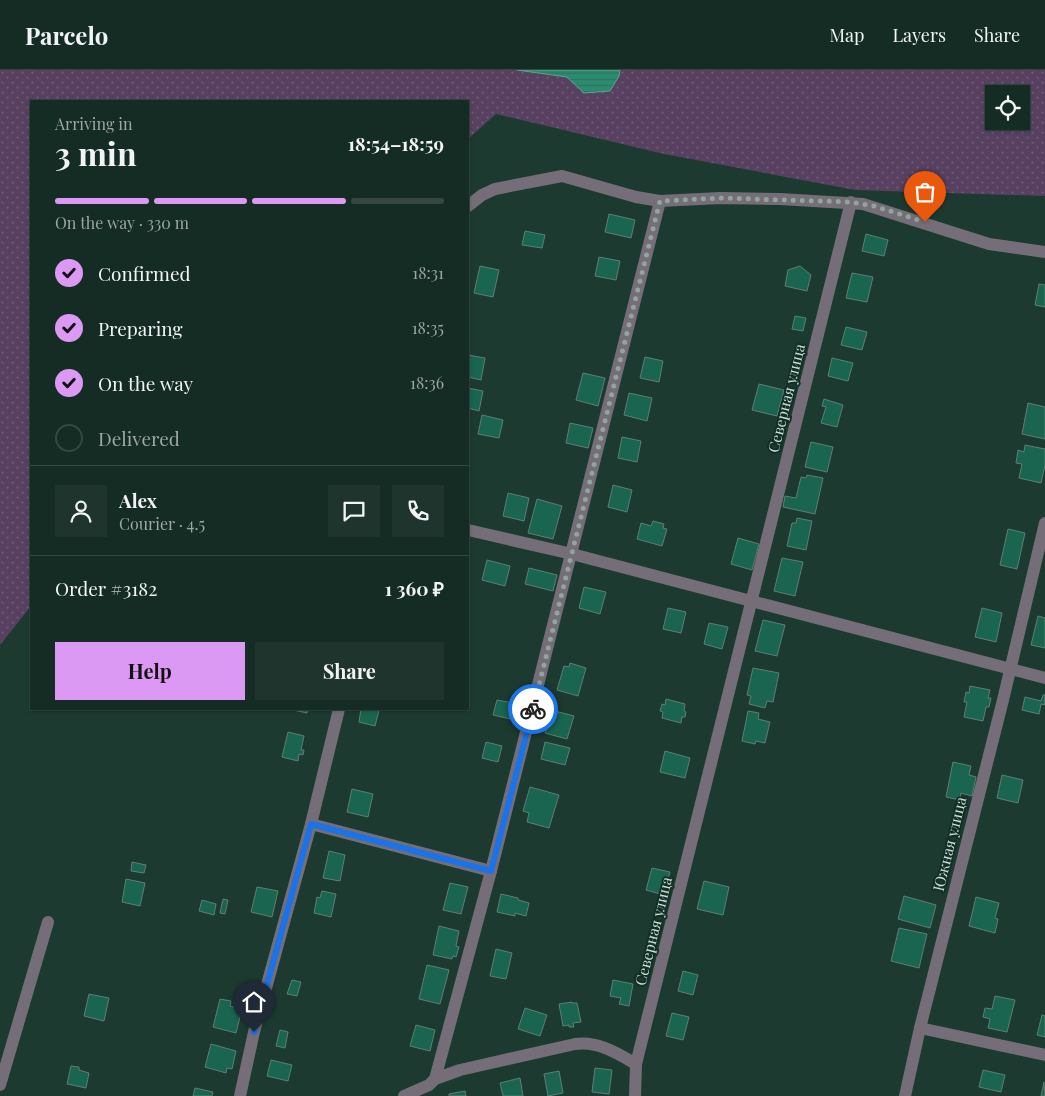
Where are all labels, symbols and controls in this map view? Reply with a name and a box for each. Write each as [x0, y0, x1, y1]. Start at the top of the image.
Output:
text: Parcelo [25, 19, 108, 51]
text: Map [829, 23, 864, 47]
text: Layers [892, 23, 946, 47]
text: Share [974, 23, 1020, 47]
map controls [985, 85, 1030, 130]
button: locate [985, 85, 1030, 130]
text: Arriving in [55, 113, 133, 134]
text: 18:54–18:59 [348, 130, 444, 156]
text: 3 min [55, 131, 137, 174]
pin [904, 171, 946, 222]
icon: bag [911, 178, 939, 206]
text: On the way · 330 m [55, 212, 189, 233]
icon: check [55, 259, 83, 287]
text: Confirmed [98, 260, 191, 286]
text: 18:31 [412, 262, 444, 283]
icon: check [55, 314, 83, 342]
text: Preparing [98, 315, 183, 341]
text: 18:35 [412, 317, 444, 338]
street label: Северная улица [763, 341, 809, 454]
icon: check [55, 369, 83, 397]
text: On the way [98, 370, 193, 396]
text: 18:36 [410, 372, 444, 393]
text: Delivered [98, 425, 180, 451]
button: person [55, 485, 107, 537]
button: chat [328, 485, 380, 537]
button: phone [392, 485, 444, 537]
text: Alex [119, 487, 157, 513]
text: Courier · 4.5 [119, 513, 205, 534]
text: Order #3182 [55, 575, 157, 601]
text: 1 360 ₽ [385, 575, 444, 601]
button: Help [55, 642, 245, 700]
button: Share [255, 642, 444, 700]
courier [508, 684, 558, 734]
icon: bike [519, 695, 547, 723]
street label: Южная улица [928, 794, 971, 893]
street label: Северная улица [630, 874, 676, 987]
pin [233, 981, 275, 1032]
icon: home [240, 988, 268, 1016]

